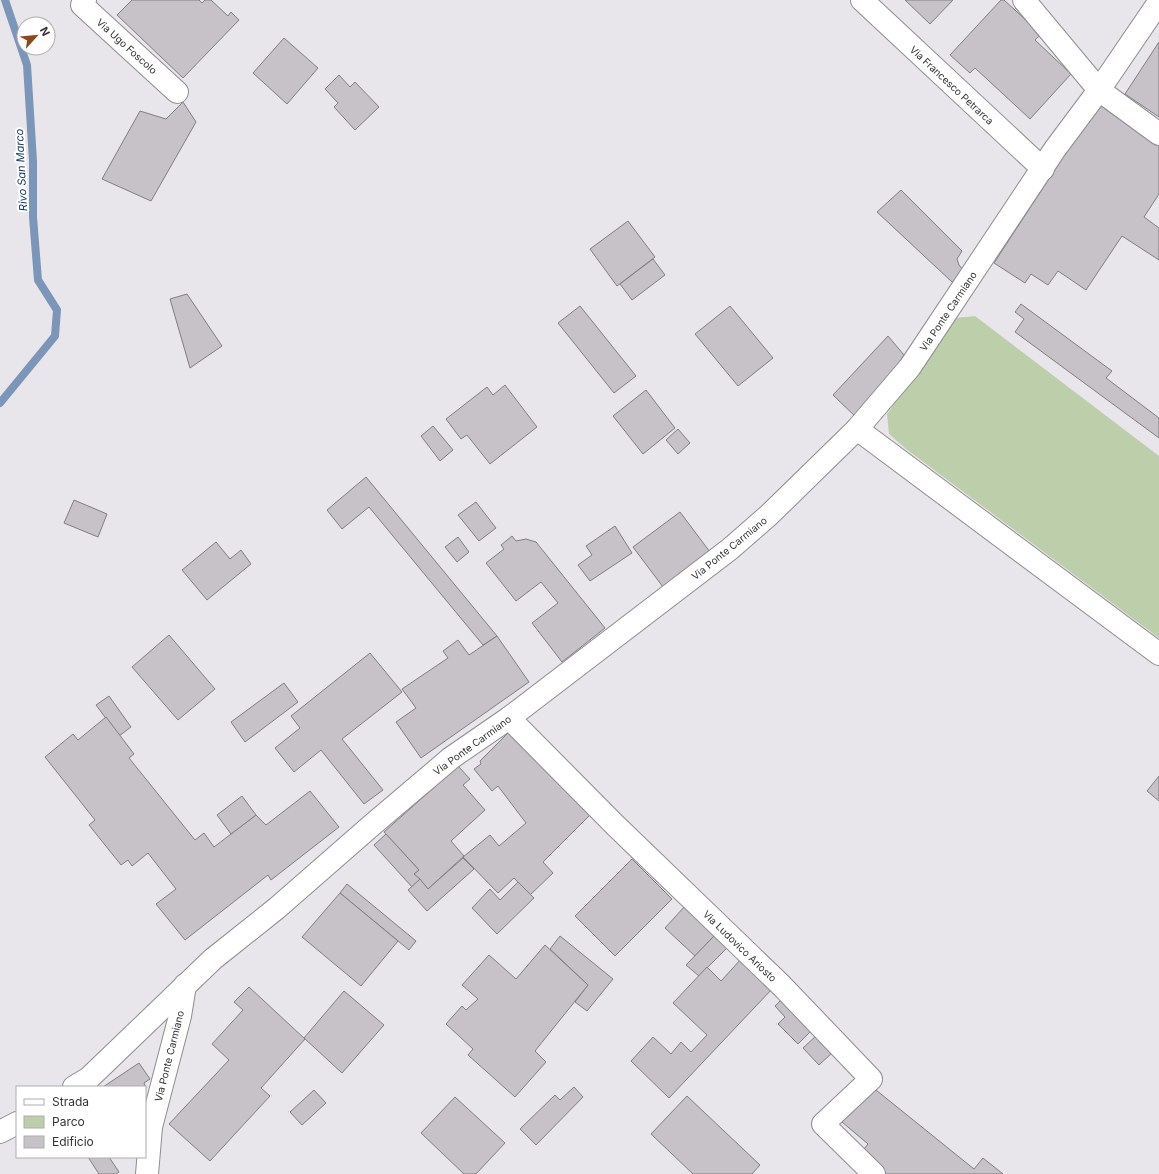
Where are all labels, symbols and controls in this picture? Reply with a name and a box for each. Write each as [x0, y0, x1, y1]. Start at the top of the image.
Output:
north arrow [16, 16, 56, 56]
street label: Via Ugo Foscolo [94, 16, 160, 76]
text: N [37, 25, 53, 38]
street label: Via Francesco Petrarca [908, 43, 996, 127]
water label: Rivo San Marco [12, 128, 30, 211]
street label: Via Ponte Carmiano [917, 269, 979, 353]
street label: Via Ponte Carmiano [689, 514, 769, 582]
street label: Via Ponte Carmiano [431, 713, 513, 777]
street label: Via Ludovico Ariosto [701, 908, 779, 984]
street label: Via Ponte Carmiano [152, 1009, 186, 1103]
legend [16, 1086, 146, 1158]
text: Strada [52, 1094, 89, 1109]
text: Parco [52, 1114, 85, 1129]
text: Edificio [52, 1134, 94, 1149]

